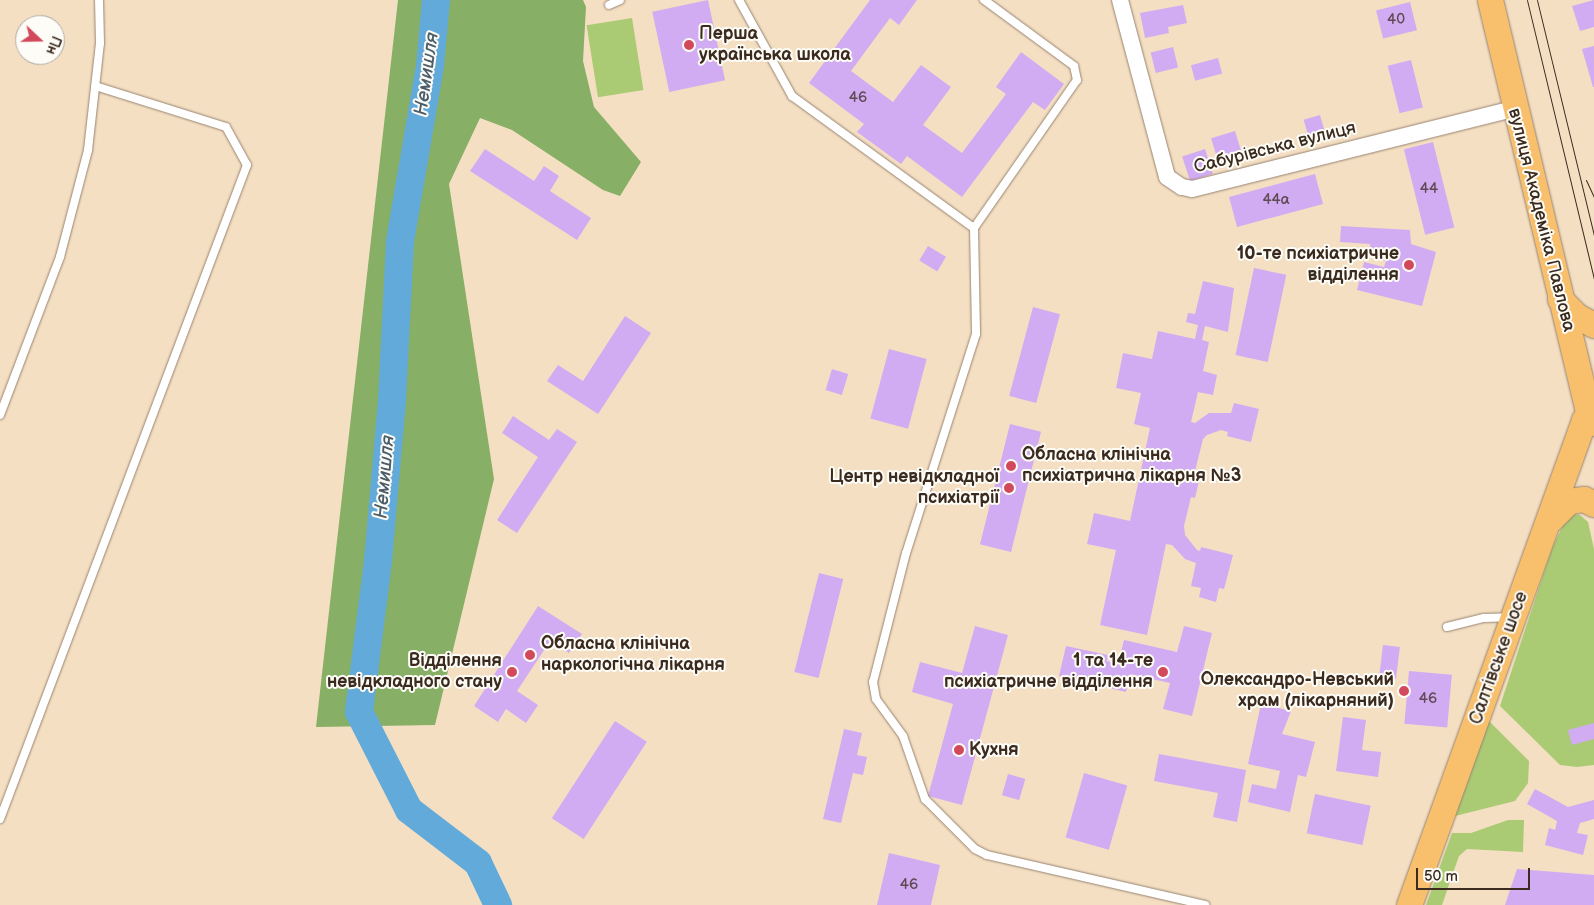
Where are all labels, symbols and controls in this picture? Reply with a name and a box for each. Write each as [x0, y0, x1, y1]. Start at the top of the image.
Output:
house number: 40 [1387, 11, 1405, 29]
north arrow [15, 15, 65, 65]
place label: Перша українська школа [699, 24, 851, 66]
water label: Немишля [410, 31, 444, 117]
text: Пн [42, 33, 65, 57]
marker: Перша українська школа [683, 39, 695, 51]
house number: 46 [849, 89, 867, 107]
street label: вулиця Академіка Павлова [1503, 106, 1579, 334]
street label: Сабурівська вулиця [1192, 117, 1358, 179]
house number: 44 [1420, 180, 1438, 198]
house number: 44а [1262, 191, 1290, 209]
place label: 10-те психіатричне відділення [1237, 244, 1399, 286]
marker: 10-те психіатричне відділення [1403, 259, 1415, 271]
water label: Немишля [370, 434, 400, 520]
place label: Обласна клінічна психіатрична лікарня №3 [1022, 445, 1241, 488]
marker: Обласна клінічна психіатрична лікарня №3 [1004, 459, 1018, 473]
place label: Центр невідкладної психіатрії [829, 467, 999, 509]
marker: Центр невідкладної психіатрії [1003, 482, 1015, 494]
street label: Салтівське шосе [1465, 589, 1533, 727]
place label: Обласна клінічна наркологічна лікарня [541, 634, 725, 676]
marker: Обласна клінічна наркологічна лікарня [523, 648, 537, 662]
place label: Відділення невідкладного стану [327, 651, 502, 694]
place label: 1 та 14-те психіатричне відділення [944, 651, 1153, 694]
marker: Відділення невідкладного стану [506, 666, 518, 678]
marker: 1 та 14-те психіатричне відділення [1157, 666, 1169, 678]
place label: Олександро-Невський храм (лікарняний) [1201, 670, 1394, 712]
marker: Олександро-Невський храм (лікарняний) [1398, 685, 1410, 697]
house number: 46 [1419, 690, 1437, 708]
place label: Кухня [969, 739, 1019, 761]
marker: Кухня [953, 744, 965, 756]
scale bar [1419, 858, 1533, 890]
text: 50 m [1424, 867, 1458, 886]
house number: 46 [900, 876, 918, 894]

